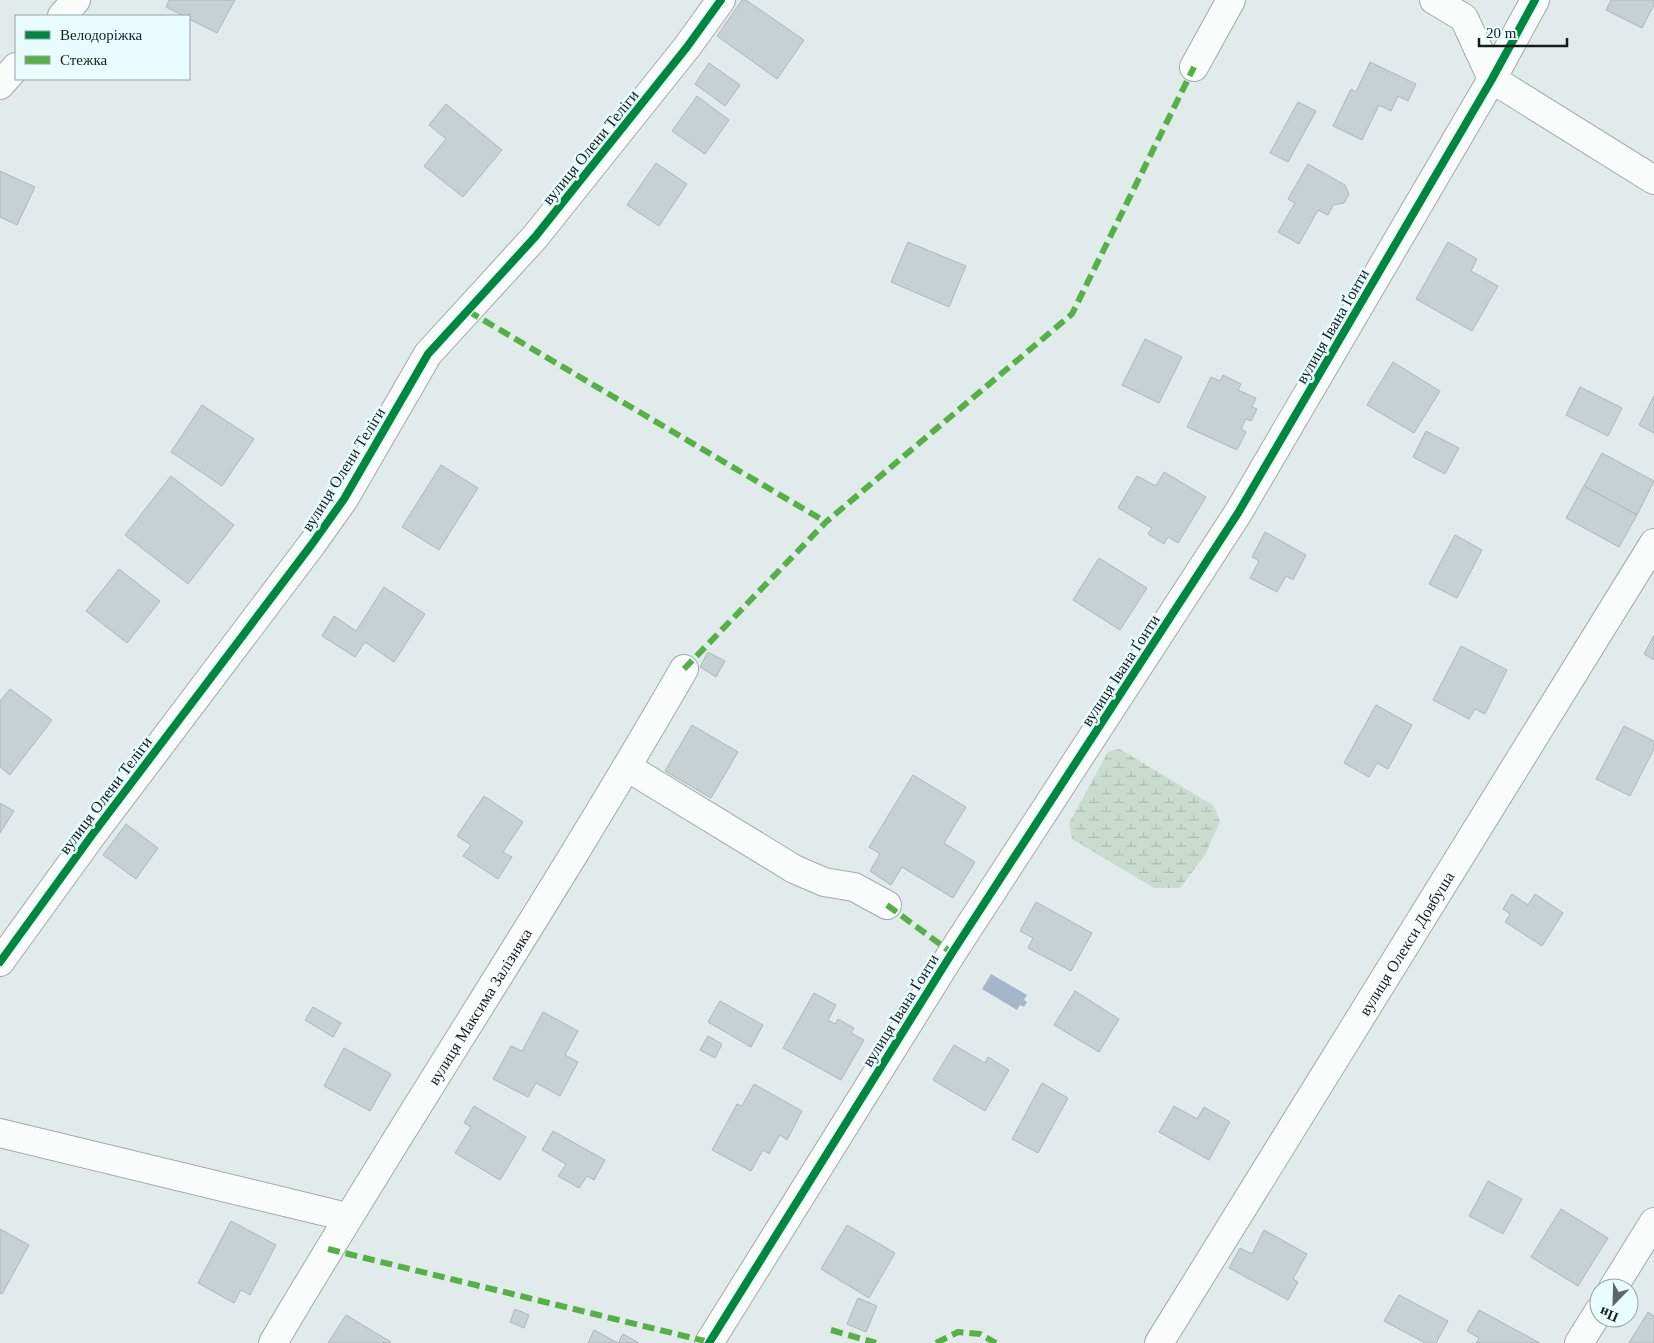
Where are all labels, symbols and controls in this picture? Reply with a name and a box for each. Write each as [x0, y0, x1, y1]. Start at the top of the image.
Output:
legend [15, 15, 190, 80]
scale bar [1479, 15, 1566, 47]
text: 20 m [1486, 25, 1517, 41]
text: Велодоріжка [60, 27, 142, 43]
text: Стежка [60, 52, 107, 68]
street label: вулиця Олени Теліги [539, 86, 643, 209]
street label: вулиця Івана Ґонти [1293, 266, 1373, 387]
street label: вулиця Олени Теліги [298, 404, 389, 535]
street label: вулиця Івана Ґонти [1078, 611, 1164, 730]
street label: вулиця Олени Теліги [56, 733, 156, 858]
street label: вулиця Олекси Довбуша [1356, 869, 1458, 1019]
street label: вулиця Максима Залізняка [425, 925, 535, 1088]
street label: вулиця Івана Ґонти [859, 950, 943, 1070]
north arrow [1589, 1278, 1639, 1328]
text: Пн [1597, 1304, 1621, 1325]

